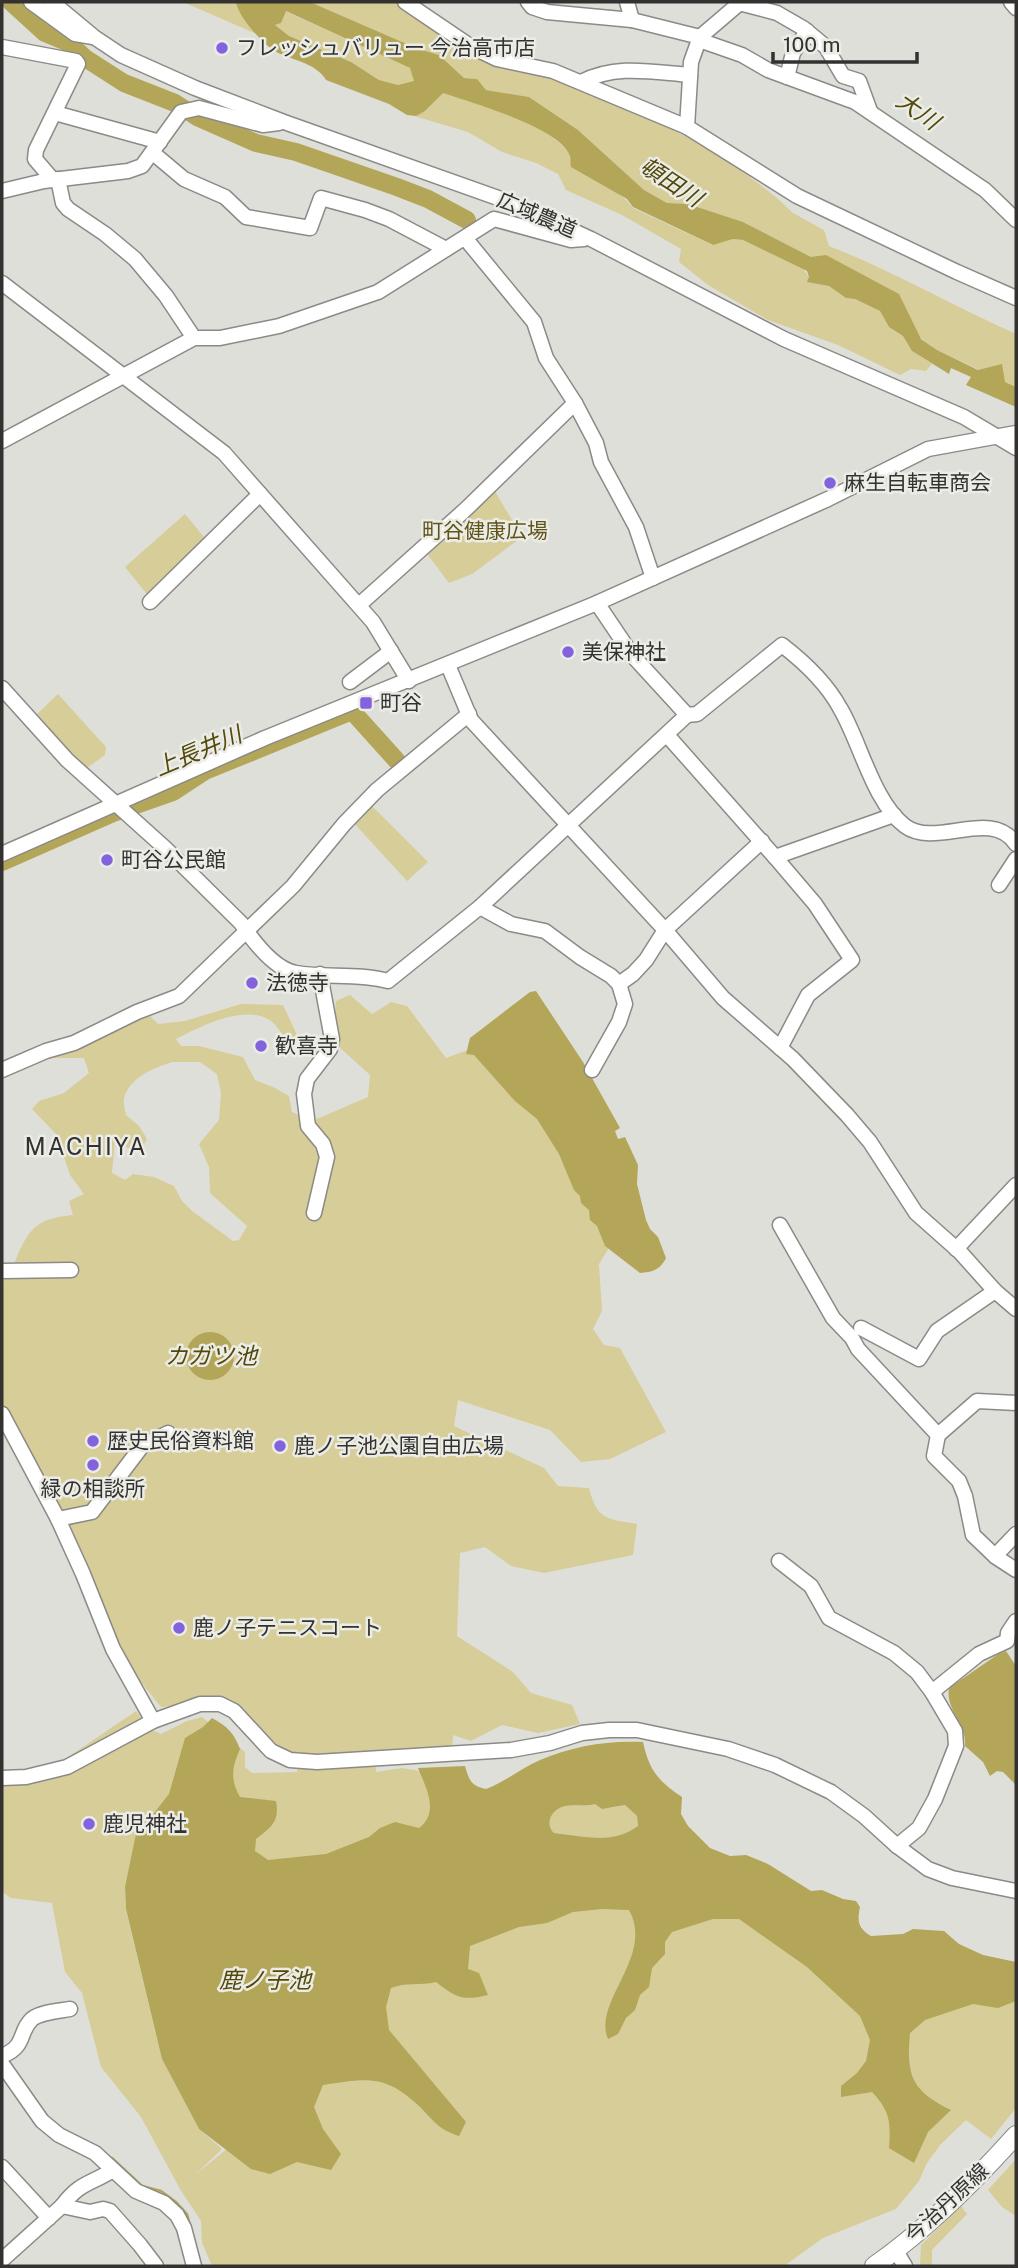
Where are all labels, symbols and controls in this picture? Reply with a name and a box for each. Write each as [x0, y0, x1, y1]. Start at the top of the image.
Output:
scale bar [773, 21, 916, 65]
text: 100 m [783, 32, 840, 57]
place label: フレッシュバリュー 今治高市店 [236, 35, 535, 60]
marker: フレッシュバリュー 今治高市店 [214, 40, 230, 56]
water label: 大川 [892, 86, 947, 137]
water label: 頓田川 [635, 151, 710, 213]
street label: 広域農道 [494, 187, 581, 242]
place label: 麻生自転車商会 [844, 470, 991, 495]
marker: 麻生自転車商会 [822, 475, 838, 491]
park label: 町谷健康広場 [422, 518, 548, 543]
place label: 美保神社 [582, 639, 666, 664]
marker: 美保神社 [560, 644, 576, 660]
place label: 町谷 [380, 690, 422, 715]
marker: 町谷 [358, 695, 374, 711]
water label: 上長井川 [150, 719, 248, 781]
place label: 町谷公民館 [121, 847, 226, 872]
marker: 町谷公民館 [99, 852, 115, 868]
place label: 法徳寺 [266, 970, 329, 995]
marker: 法徳寺 [244, 975, 260, 991]
place label: 歓喜寺 [275, 1033, 338, 1058]
marker: 歓喜寺 [253, 1038, 269, 1054]
district label: MACHIYA [25, 1132, 147, 1160]
water label: カガツ池 [165, 1342, 259, 1369]
place label: 歴史民俗資料館 [107, 1428, 254, 1453]
marker: 歴史民俗資料館 [85, 1433, 101, 1449]
place label: 鹿ノ子池公園自由広場 [294, 1433, 504, 1458]
marker: 鹿ノ子池公園自由広場 [272, 1438, 288, 1454]
marker: 緑の相談所 [85, 1457, 101, 1473]
place label: 緑の相談所 [41, 1476, 146, 1501]
place label: 鹿ノ子テニスコート [193, 1615, 382, 1640]
marker: 鹿ノ子テニスコート [171, 1620, 187, 1636]
place label: 鹿児神社 [103, 1811, 187, 1836]
marker: 鹿児神社 [81, 1816, 97, 1832]
water label: 鹿ノ子池 [219, 1966, 313, 1993]
street label: 今治丹原線 [900, 2158, 994, 2248]

